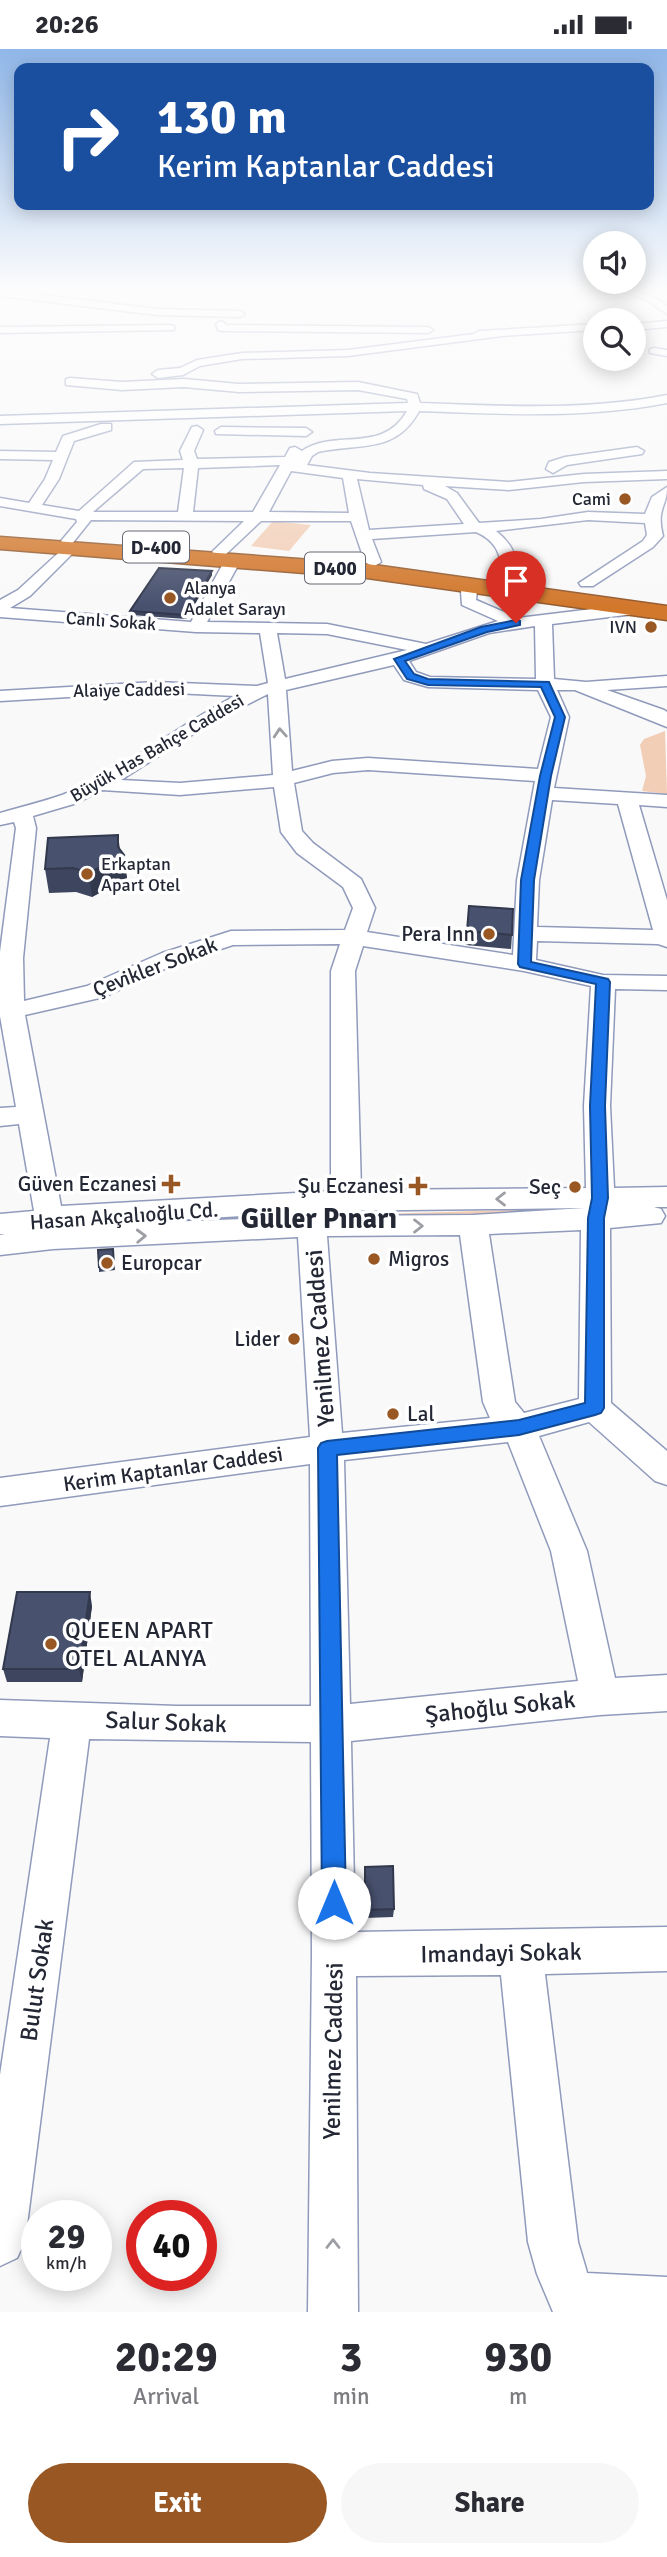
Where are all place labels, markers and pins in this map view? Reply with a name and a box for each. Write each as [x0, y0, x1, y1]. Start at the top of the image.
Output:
place label: Cami [572, 488, 611, 510]
marker: Cami [617, 491, 633, 507]
pin [486, 551, 546, 623]
place label: Alanya Adalet Sarayı [184, 577, 286, 620]
marker: Alanya Adalet Sarayı [162, 590, 178, 606]
place label: IVN [609, 616, 637, 638]
marker: IVN [643, 619, 659, 635]
place label: Erkaptan Apart Otel [101, 853, 180, 896]
marker: Erkaptan Apart Otel [79, 866, 95, 882]
place label: Pera Inn [401, 921, 475, 947]
marker: Pera Inn [481, 926, 497, 942]
place label: Güven Eczanesi [18, 1171, 157, 1197]
place label: Şu Eczanesi [298, 1173, 404, 1199]
place label: Seç [529, 1174, 561, 1200]
marker: Güven Eczanesi [163, 1176, 179, 1192]
marker: Şu Eczanesi [410, 1178, 426, 1194]
marker: Seç [567, 1179, 583, 1195]
place label: Migros [388, 1246, 449, 1272]
place label: Europcar [121, 1250, 202, 1276]
marker: Migros [366, 1251, 382, 1267]
marker: Europcar [99, 1255, 115, 1271]
place label: Lider [234, 1326, 280, 1352]
marker: Lider [286, 1331, 302, 1347]
place label: Lal [407, 1401, 435, 1427]
marker: Lal [385, 1406, 401, 1422]
place label: QUEEN APART OTEL ALANYA [65, 1615, 213, 1673]
marker: QUEEN APART OTEL ALANYA [43, 1636, 59, 1652]

